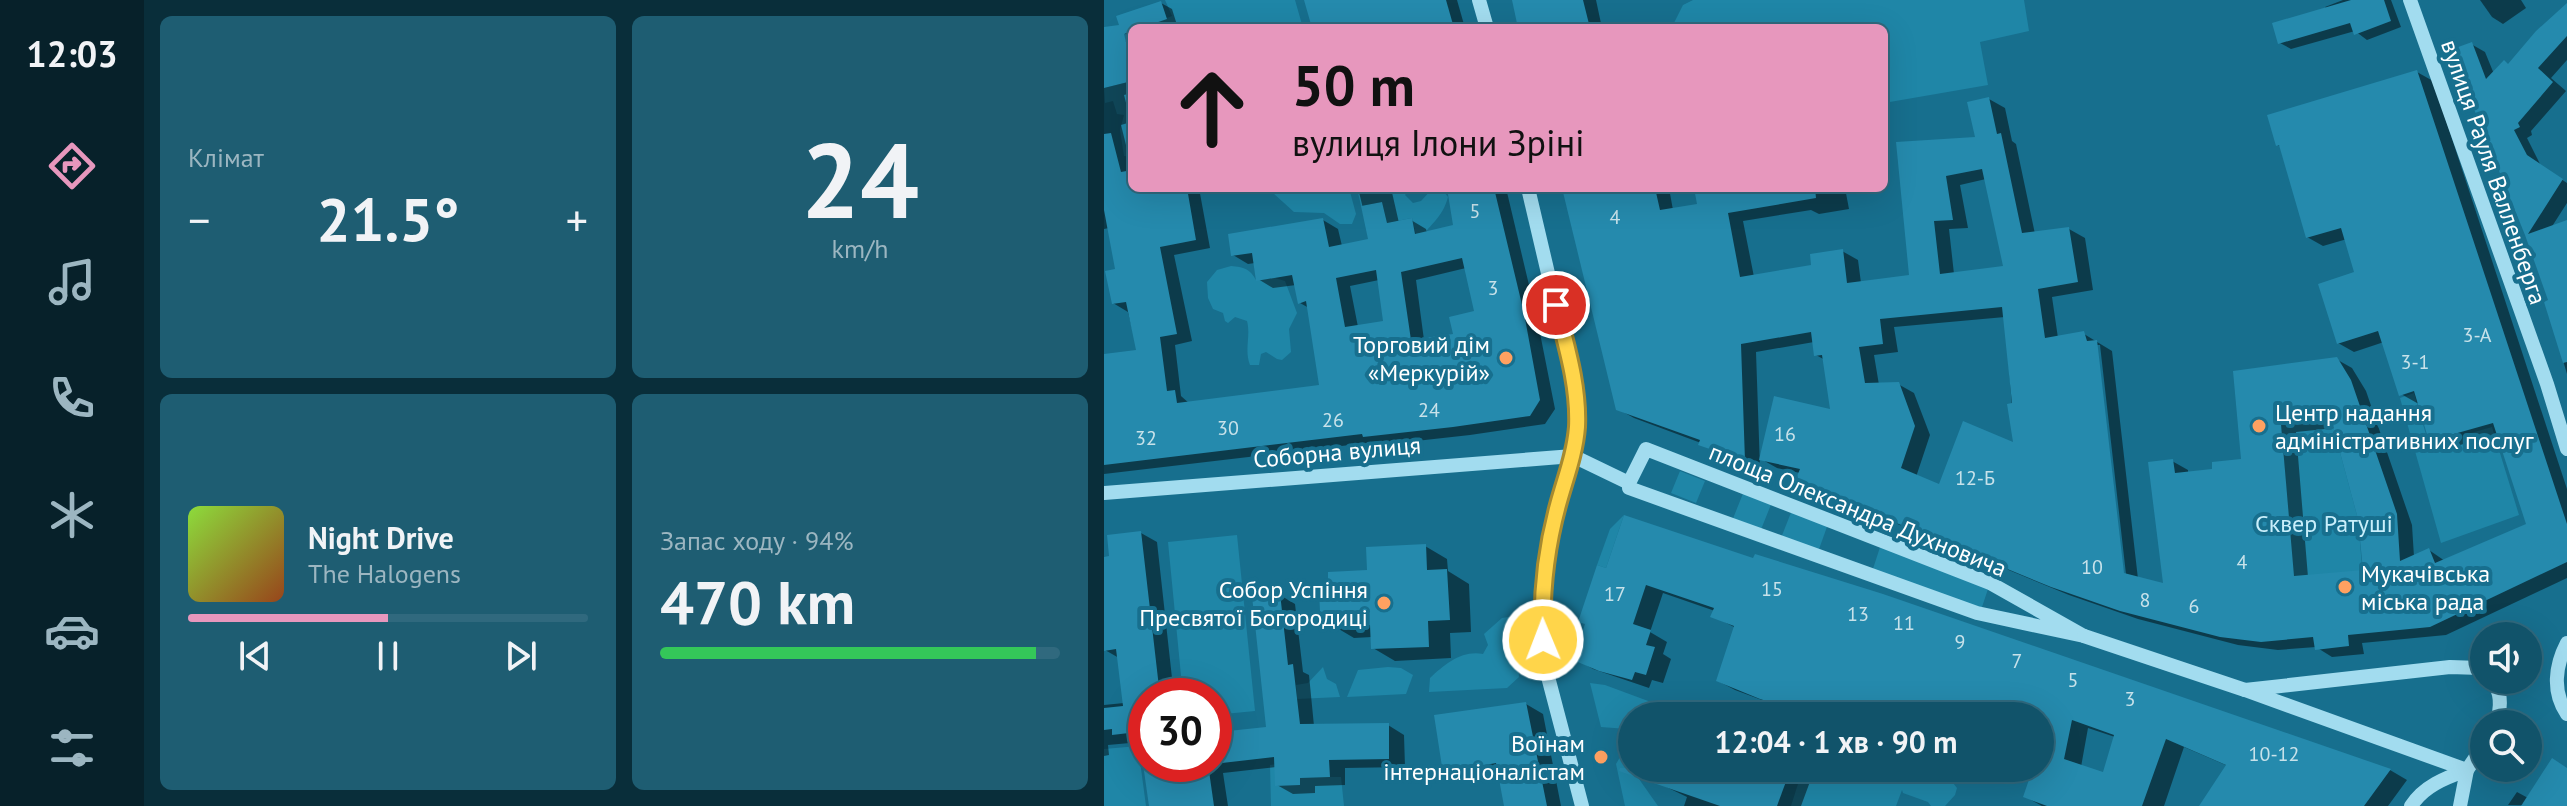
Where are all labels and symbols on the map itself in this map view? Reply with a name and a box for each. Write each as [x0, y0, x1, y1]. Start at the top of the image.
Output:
street label: вулиця Рауля Валленберга [2434, 35, 2554, 309]
house number: 5 [1470, 198, 1480, 224]
house number: 4 [1610, 204, 1621, 230]
pin [1522, 271, 1590, 339]
house number: 3 [1488, 275, 1498, 301]
house number: 3-А [2463, 322, 2492, 348]
place label: Торговий дім «Меркурій» [1353, 329, 1490, 388]
marker: Торговий дім «Меркурій» [1497, 349, 1515, 367]
house number: 3-1 [2401, 349, 2430, 375]
house number: 24 [1418, 397, 1440, 423]
place label: Центр надання адміністративних послуг [2275, 397, 2534, 456]
house number: 26 [1322, 407, 1344, 433]
house number: 30 [1217, 415, 1239, 441]
marker: Центр надання адміністративних послуг [2250, 417, 2268, 435]
house number: 16 [1774, 421, 1796, 447]
house number: 32 [1135, 425, 1157, 451]
street label: Соборна вулиця [1252, 429, 1422, 475]
street label: площа Олександра Духновича [1705, 436, 2011, 584]
house number: 12-Б [1955, 465, 1995, 491]
park label: Сквер Ратуші [2255, 508, 2393, 539]
house number: 4 [2237, 549, 2248, 575]
house number: 10 [2081, 554, 2103, 580]
place label: Мукачівська міська рада [2361, 558, 2490, 617]
place label: Собор Успіння Пресвятої Богородиці [1139, 574, 1368, 633]
house number: 15 [1761, 576, 1783, 602]
marker: Мукачівська міська рада [2336, 578, 2354, 596]
house number: 17 [1604, 581, 1626, 607]
house number: 8 [2140, 587, 2150, 613]
house number: 6 [2189, 593, 2199, 619]
marker: Собор Успіння Пресвятої Богородиці [1375, 594, 1393, 612]
position arrow [1501, 598, 1585, 682]
house number: 13 [1847, 601, 1869, 627]
house number: 11 [1893, 610, 1915, 636]
house number: 9 [1955, 629, 1965, 655]
house number: 7 [2012, 648, 2022, 674]
house number: 5 [2068, 667, 2078, 693]
speed limit sign: 30 [1128, 678, 1232, 782]
house number: 3 [2125, 686, 2135, 712]
place label: Воїнам інтернаціоналістам [1383, 728, 1585, 787]
house number: 10-12 [2249, 741, 2299, 767]
marker: Воїнам інтернаціоналістам [1592, 748, 1610, 766]

